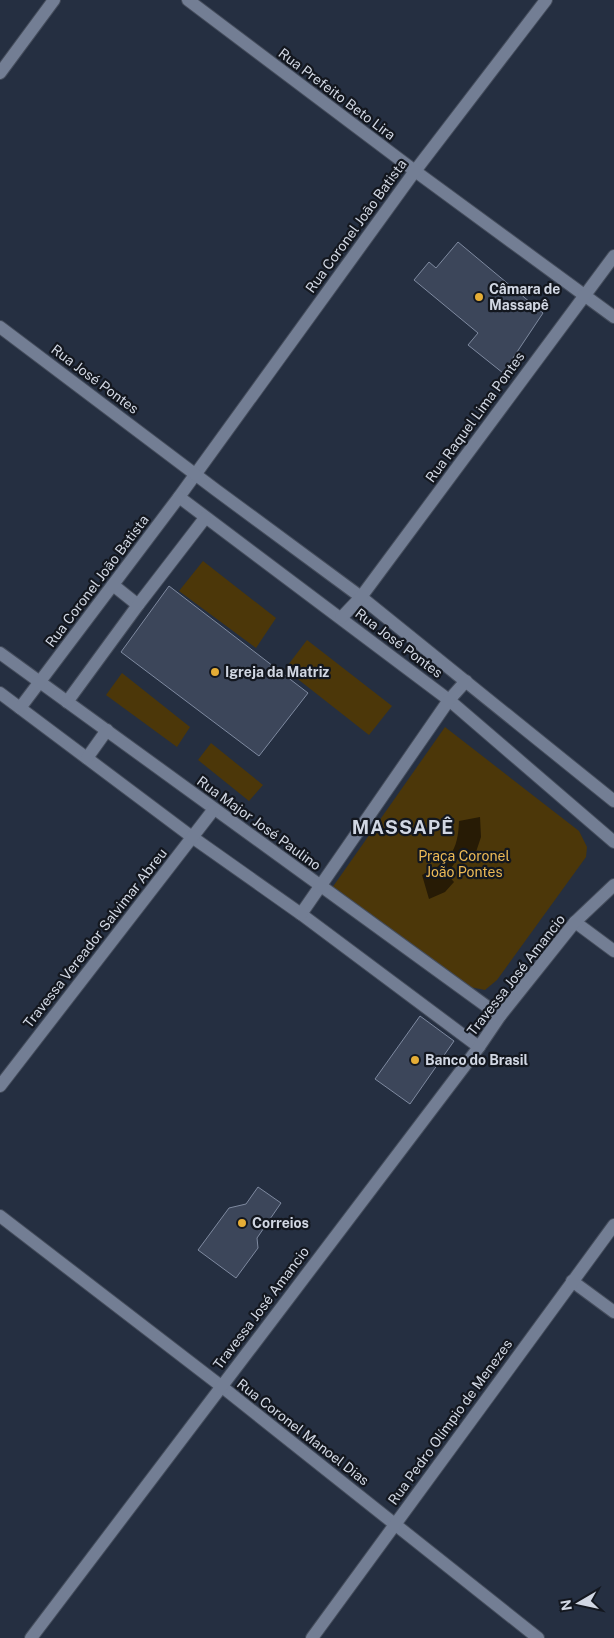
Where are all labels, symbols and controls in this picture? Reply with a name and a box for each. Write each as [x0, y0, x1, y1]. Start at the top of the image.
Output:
street label: Rua Prefeito Beto Lira [275, 45, 399, 143]
street label: Rua Coronel João Batista [302, 156, 410, 296]
place label: Câmara de Massapê [489, 281, 560, 313]
marker: Câmara de Massapê [473, 291, 485, 303]
street label: Rua José Pontes [48, 341, 142, 417]
street label: Rua Raquel Lima Pontes [422, 349, 528, 485]
street label: Rua Coronel João Batista [42, 512, 152, 650]
street label: Rua José Pontes [352, 605, 446, 681]
place label: Igreja da Matriz [225, 664, 329, 680]
marker: Igreja da Matriz [209, 666, 221, 678]
street label: Rua Major José Paulino [194, 773, 324, 873]
district label: MASSAPÊ [352, 816, 454, 838]
street label: Travessa Vereador Salvimar Abreu [20, 845, 170, 1031]
park label: Praça Coronel João Pontes [418, 848, 510, 880]
street label: Travessa José Amancio [464, 911, 568, 1039]
place label: Banco do Brasil [425, 1052, 528, 1068]
marker: Banco do Brasil [409, 1054, 421, 1066]
place label: Correios [252, 1215, 309, 1231]
marker: Correios [236, 1217, 248, 1229]
street label: Travessa José Amancio [210, 1244, 312, 1372]
street label: Rua Pedro Olímpio de Menezes [385, 1336, 515, 1508]
street label: Rua Coronel Manoel Dias [234, 1376, 372, 1488]
north arrow [554, 1578, 604, 1628]
text: N [557, 1598, 575, 1612]

